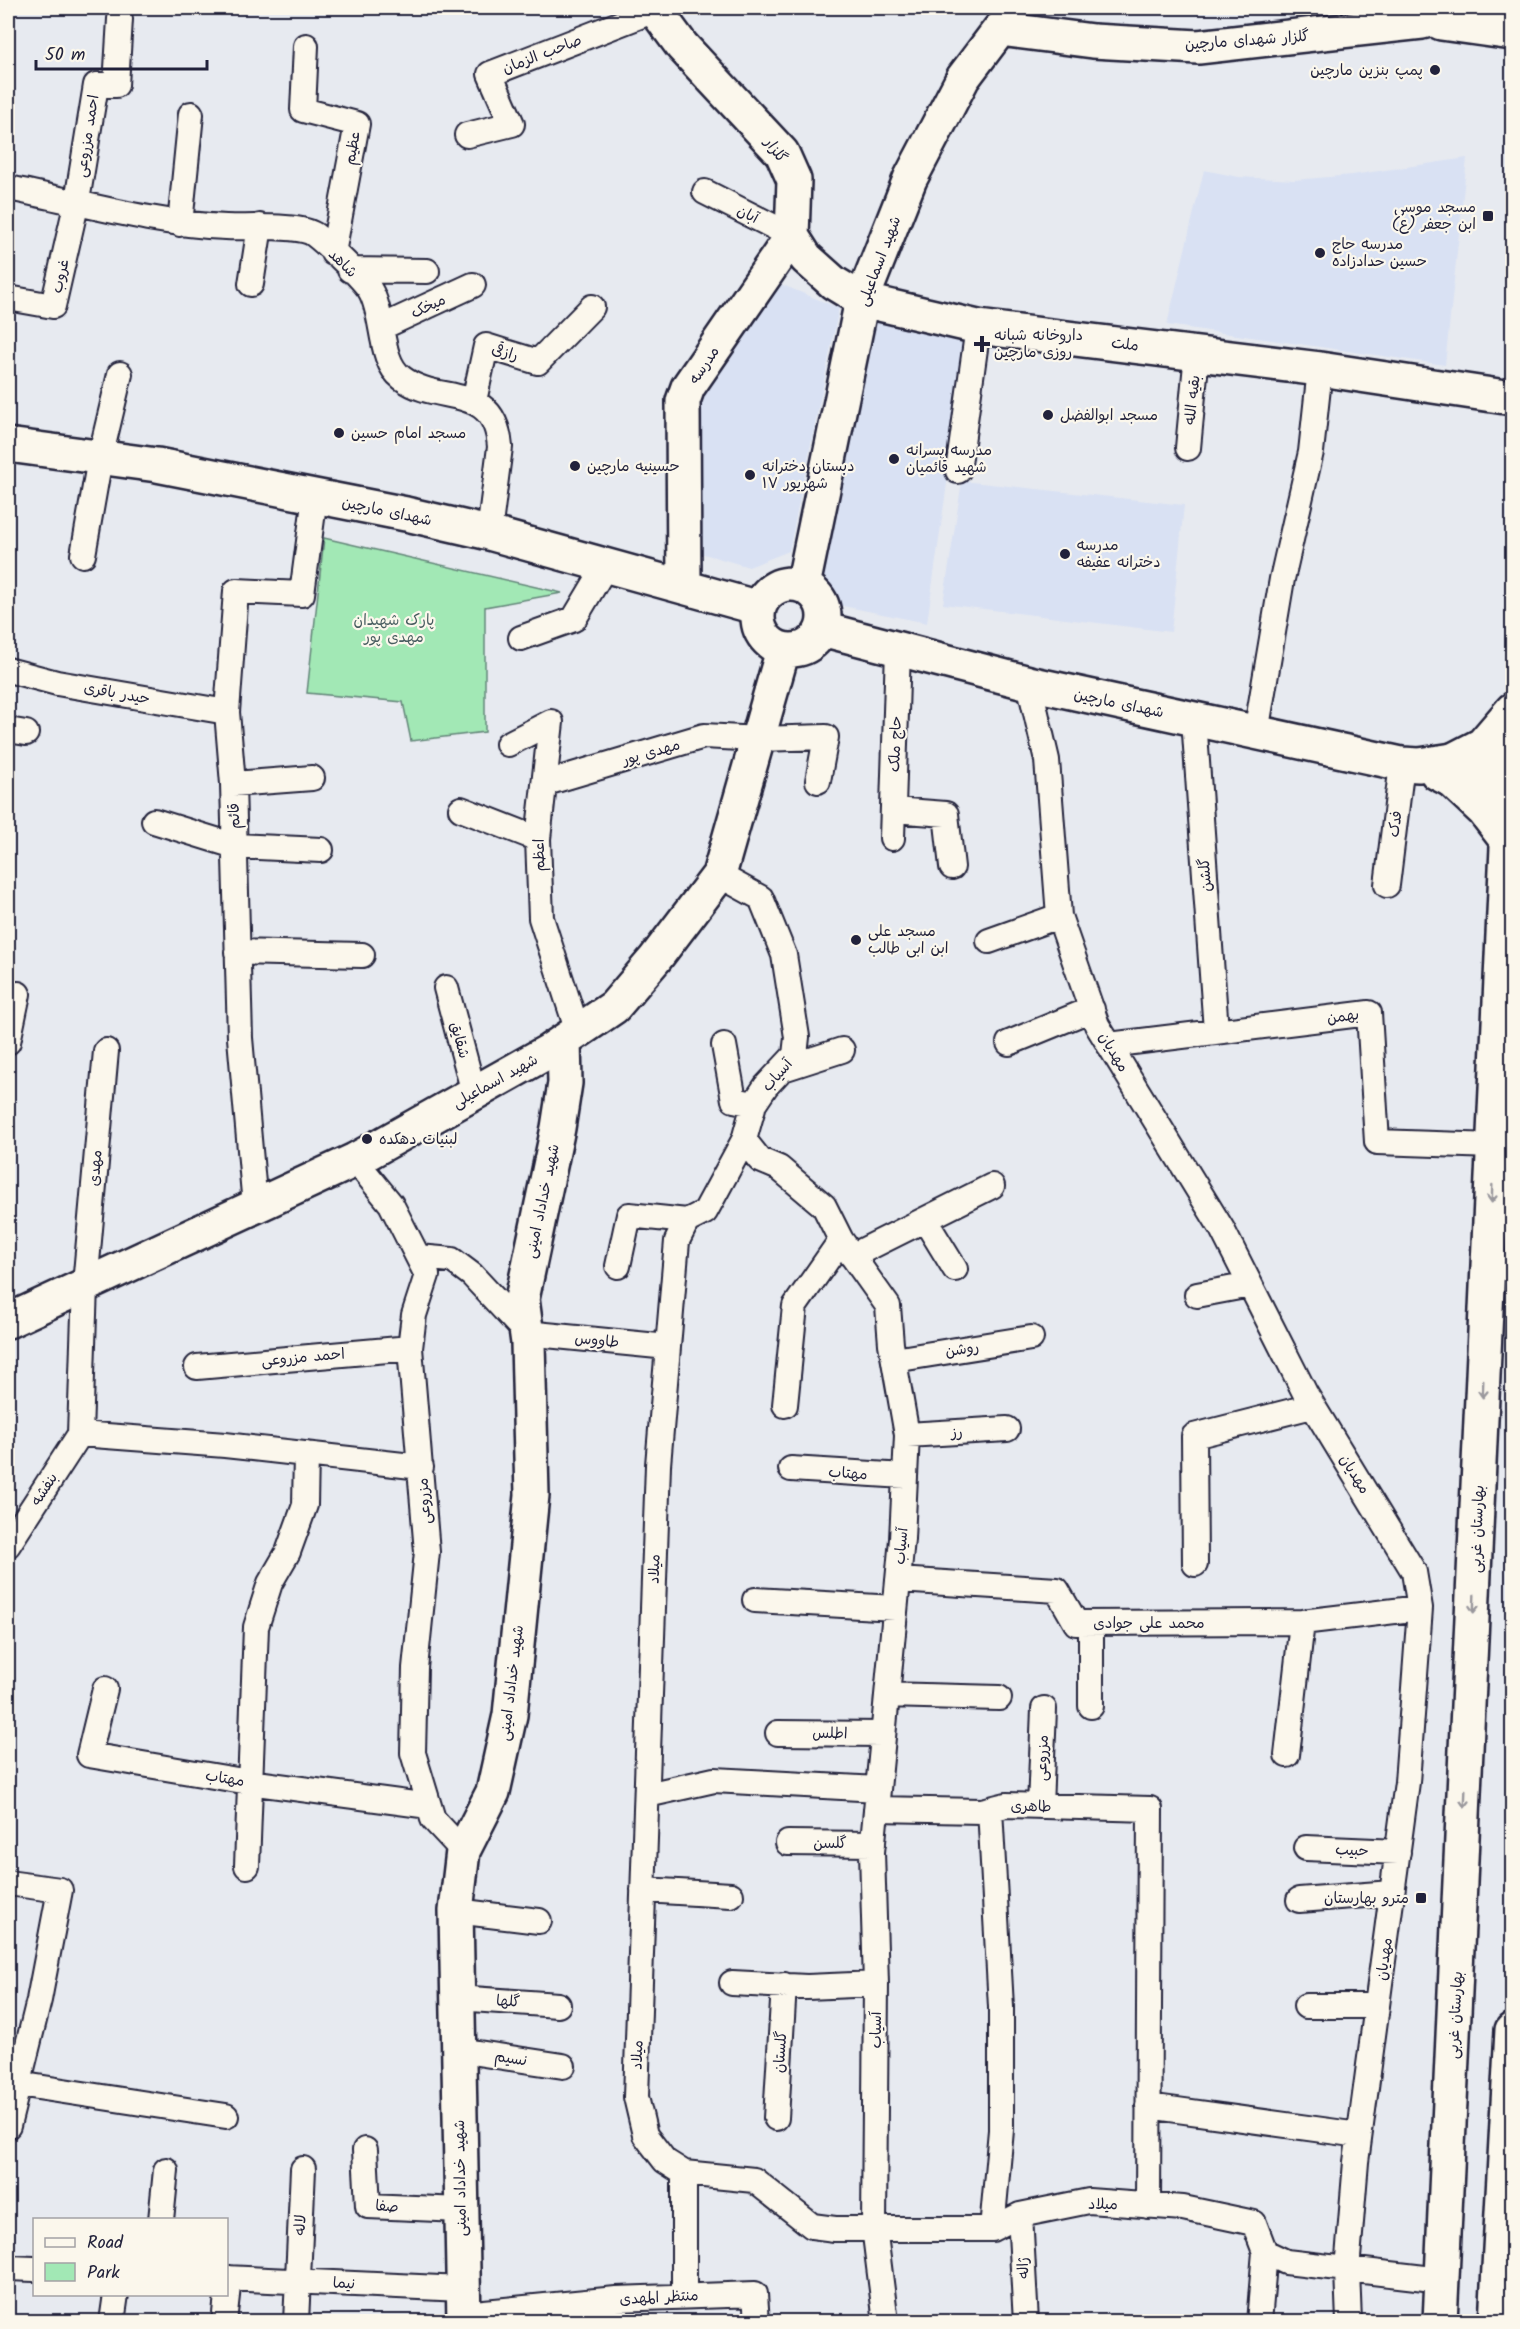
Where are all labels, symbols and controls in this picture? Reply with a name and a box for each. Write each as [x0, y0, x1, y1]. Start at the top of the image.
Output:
street label: گلزار شهدای مارچین [1184, 25, 1310, 57]
street label: صاحب الزمان [499, 29, 586, 81]
scale bar [36, 33, 207, 71]
text: 50 m [45, 41, 85, 70]
place label: پمپ بنزین مارچین [1310, 59, 1423, 83]
marker: پمپ بنزین مارچین [1428, 63, 1442, 77]
street label: احمد مزروعی [70, 93, 106, 179]
street label: عظیم [338, 129, 368, 167]
street label: گلزار [757, 132, 793, 168]
place label: مسجد موسی ابن جعفر (ع) [1392, 196, 1476, 237]
street label: آبان [732, 199, 764, 231]
marker: مسجد موسی ابن جعفر (ع) [1481, 209, 1495, 223]
street label: شهید اسماعیلی [852, 213, 908, 310]
place label: مدرسه حاج حسین حدادزاده [1332, 233, 1427, 274]
street label: شاهد [322, 244, 362, 284]
marker: مدرسه حاج حسین حدادزاده [1313, 246, 1327, 260]
street label: غروب [45, 257, 77, 296]
street label: میخک [407, 288, 450, 325]
place label: داروخانه شبانه روزی مارچین [994, 324, 1083, 365]
street label: ملت [1110, 331, 1140, 359]
marker: داروخانه شبانه روزی مارچین [975, 337, 989, 351]
street label: رازقی [489, 338, 521, 368]
street label: مدرسه [683, 342, 726, 389]
street label: بقیه الله [1178, 374, 1208, 426]
place label: مسجد ابوالفضل [1060, 404, 1158, 428]
marker: مسجد ابوالفضل [1041, 408, 1055, 422]
place label: مسجد امام حسین [351, 422, 466, 446]
marker: مسجد امام حسین [332, 426, 346, 440]
place label: مدرسه پسرانه شهید قائمیان [906, 439, 992, 480]
marker: مدرسه پسرانه شهید قائمیان [887, 452, 901, 466]
place label: حسینیه مارچین [587, 455, 680, 479]
place label: دبستان دخترانه ۱۷ شهریور [762, 455, 854, 496]
marker: حسینیه مارچین [568, 459, 582, 473]
marker: دبستان دخترانه ۱۷ شهریور [743, 468, 757, 482]
street label: شهدای مارچین [340, 491, 434, 533]
place label: مدرسه دخترانه عفیفه [1077, 534, 1161, 575]
marker: مدرسه دخترانه عفیفه [1058, 547, 1072, 561]
park label: پارک شهیدان مهدی پور [354, 609, 434, 650]
street label: حیدر باقری [82, 676, 152, 712]
street label: شهدای مارچین [1072, 683, 1166, 725]
street label: حاج ملک [883, 715, 909, 773]
street label: مهدی پور [619, 733, 683, 773]
street label: قائم [223, 802, 247, 829]
street label: فدک [1382, 809, 1410, 839]
street label: اعظم [528, 838, 552, 872]
street label: گلشن [1193, 857, 1219, 892]
place label: مسجد علی ابن ابی طالب [868, 920, 949, 961]
marker: مسجد علی ابن ابی طالب [849, 933, 863, 947]
street label: بهمن [1326, 1003, 1361, 1031]
street label: شقایق [443, 1019, 475, 1061]
street label: مهدیان [1092, 1028, 1135, 1077]
street label: شهید اسماعیلی [448, 1048, 543, 1115]
street label: آسیاب [757, 1053, 800, 1098]
place label: لبنیات دهکده [379, 1128, 457, 1152]
marker: لبنیات دهکده [360, 1132, 374, 1146]
street label: شهید خداداد امینی [519, 1142, 567, 1261]
street label: مهدی [82, 1149, 110, 1187]
one-way arrow [1486, 1183, 1497, 1203]
street label: طاووس [573, 1327, 620, 1355]
street label: روشن [943, 1335, 981, 1365]
street label: احمد مزروعی [260, 1342, 346, 1374]
one-way arrow [1478, 1378, 1489, 1398]
street label: رز [950, 1421, 963, 1445]
street label: مهدیان [1333, 1450, 1376, 1499]
street label: مهتاب [828, 1461, 868, 1487]
street label: بنفشه [25, 1468, 65, 1511]
street label: مزروعی [411, 1477, 439, 1525]
street label: بهارستان غربی [1464, 1485, 1492, 1573]
street label: آسیاب [888, 1525, 916, 1566]
street label: میلاد [642, 1554, 668, 1584]
one-way arrow [1468, 1594, 1479, 1614]
street label: محمد علی جوادی [1093, 1612, 1205, 1636]
street label: شهید خداداد امینی [493, 1624, 531, 1742]
street label: اطلس [812, 1722, 848, 1746]
street label: مزروعی [1030, 1735, 1056, 1782]
street label: مهتاب [204, 1764, 246, 1794]
one-way arrow [1460, 1789, 1471, 1809]
street label: طاهری [1010, 1795, 1052, 1819]
street label: گلسن [813, 1832, 847, 1856]
street label: حبیب [1335, 1838, 1369, 1864]
place label: مترو بهارستان [1324, 1887, 1409, 1911]
marker: مترو بهارستان [1414, 1891, 1428, 1905]
street label: مهدیان [1370, 1936, 1400, 1982]
street label: بهارستان غربی [1442, 1970, 1470, 2060]
street label: گلها [495, 1989, 521, 2015]
street label: آسیاب [865, 2010, 889, 2049]
street label: گلستان [768, 2030, 794, 2074]
street label: میلاد [625, 2040, 651, 2070]
street label: نسیم [493, 2045, 529, 2073]
street label: شهید خداداد امینی [448, 2120, 474, 2236]
street label: میلاد [1088, 2193, 1118, 2217]
street label: صفا [374, 2194, 399, 2220]
street label: لاله [288, 2214, 314, 2236]
legend [33, 2218, 228, 2296]
text: Road [87, 2229, 124, 2258]
street label: ژاله [1011, 2256, 1037, 2279]
text: Park [87, 2259, 120, 2288]
street label: نیما [332, 2271, 356, 2297]
street label: منتظر المهدی [619, 2284, 699, 2312]

